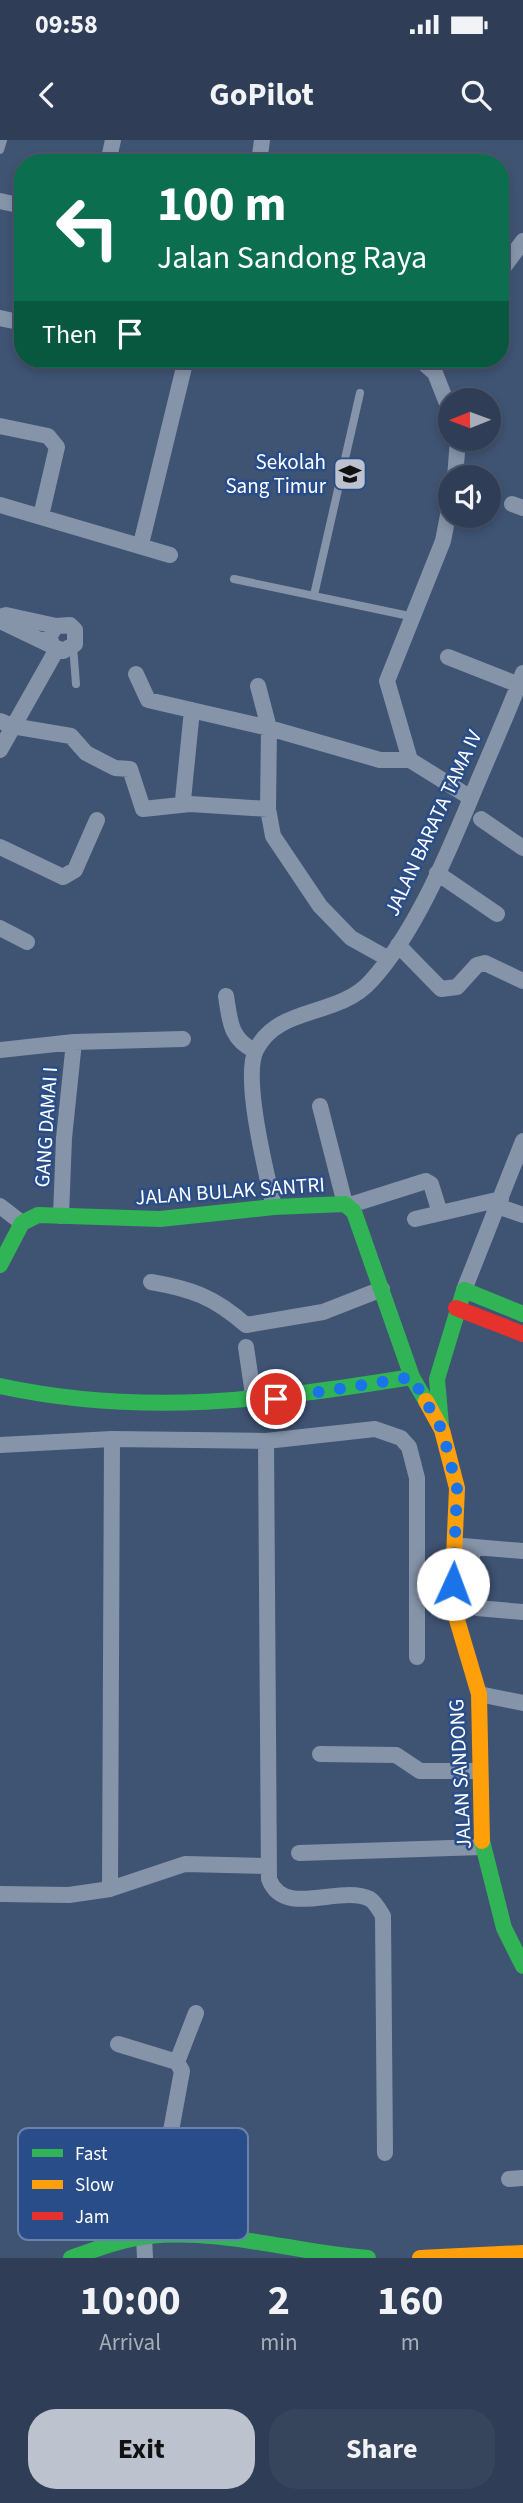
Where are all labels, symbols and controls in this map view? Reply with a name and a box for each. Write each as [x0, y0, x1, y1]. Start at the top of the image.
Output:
text: 09:58 [35, 6, 98, 43]
text: GoPilot [209, 72, 314, 118]
icon: back [28, 76, 66, 114]
icon: search [457, 76, 495, 114]
text: 100 m [157, 170, 286, 240]
icon: left [42, 182, 133, 273]
text: Jalan Sandong Raya [157, 235, 427, 281]
icon: arrive [111, 315, 149, 353]
text: Then [42, 316, 97, 353]
north arrow [438, 388, 500, 452]
map controls [438, 388, 501, 528]
place label: Sekolah Sang Timur [225, 447, 327, 501]
school or university icon: Sekolah Sang Timur [331, 455, 369, 493]
button: sound [438, 465, 501, 528]
street label: JALAN BARATA TAMA IV [377, 725, 489, 921]
street label: GANG DAMAI I [27, 1066, 65, 1188]
street label: JALAN BULAK SANTRI [134, 1169, 326, 1213]
pin [246, 1369, 306, 1429]
icon: arrive [257, 1380, 295, 1418]
position arrow [416, 1547, 490, 1621]
street label: JALAN SANDONG [441, 1698, 479, 1850]
legend [18, 2128, 248, 2240]
text: Fast [75, 2141, 108, 2168]
text: Slow [75, 2172, 114, 2199]
text: Jam [75, 2204, 109, 2231]
text: 10:00 [79, 2271, 181, 2331]
text: 2 [268, 2271, 290, 2331]
text: 160 [377, 2271, 444, 2331]
text: Arrival [99, 2326, 161, 2359]
text: min [260, 2326, 298, 2359]
text: m [401, 2326, 420, 2359]
button: Exit [28, 2409, 255, 2489]
button: Share [269, 2409, 495, 2489]

